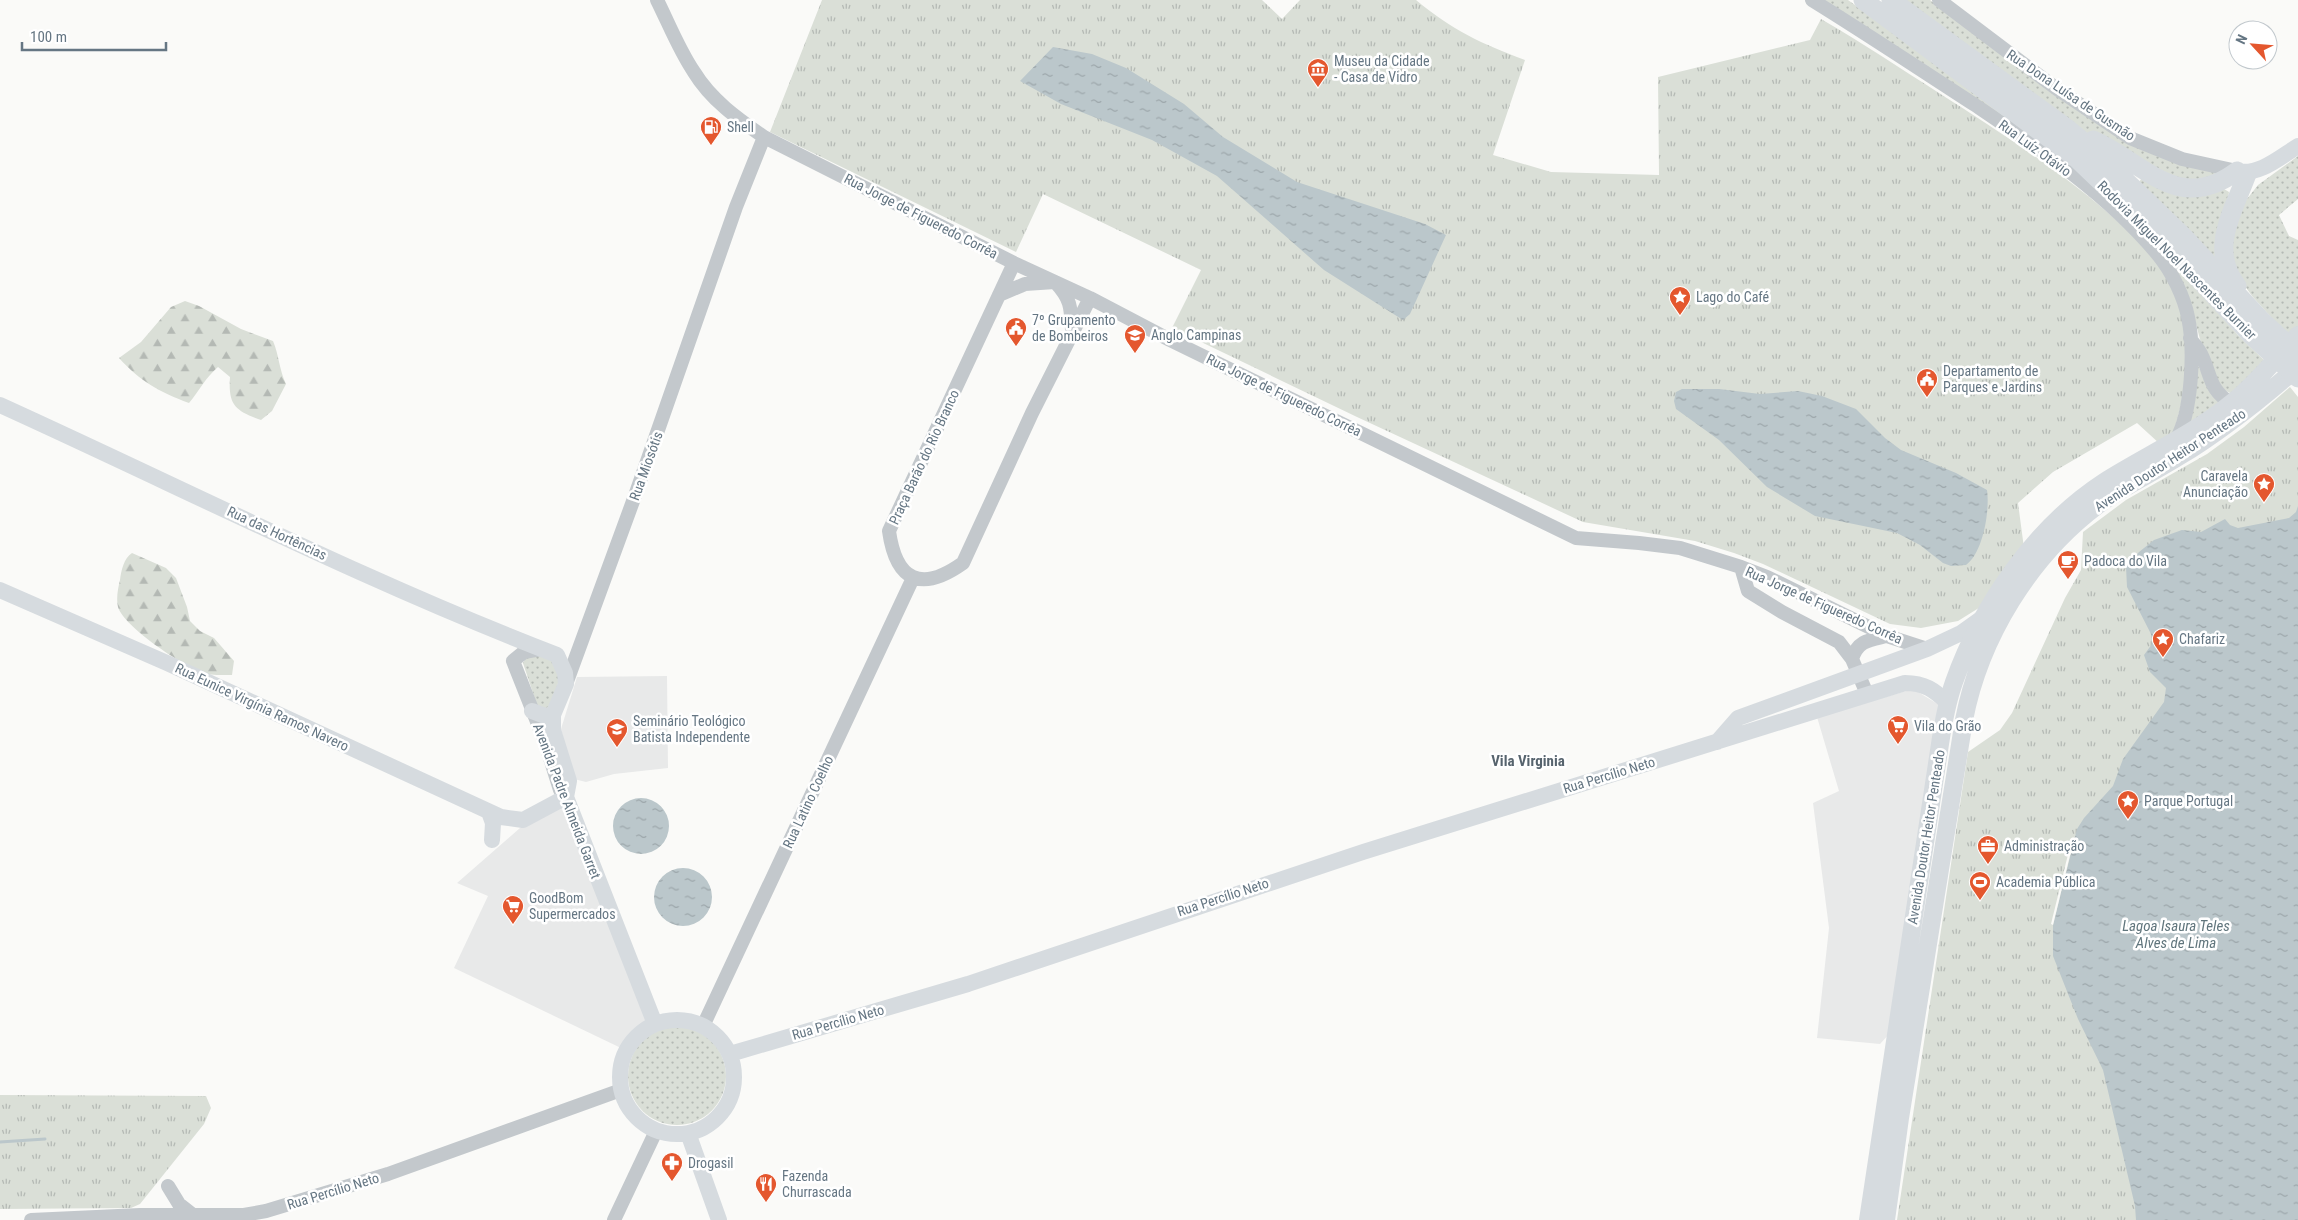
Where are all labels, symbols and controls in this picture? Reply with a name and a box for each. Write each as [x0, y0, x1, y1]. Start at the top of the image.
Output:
scale bar [22, 20, 166, 52]
north arrow [2228, 20, 2278, 70]
text: 100 m [30, 28, 67, 46]
text: N [2232, 32, 2250, 47]
street label: Rua Dona Luísa de Gusmão [2004, 46, 2138, 144]
place label: Museu da Cidade - Casa de Vidro [1334, 53, 1430, 85]
museum icon: Museu da Cidade - Casa de Vidro [1306, 57, 1330, 88]
fuel station icon: Shell [699, 115, 723, 146]
street label: Rua Luíz Otávio [1996, 116, 2074, 180]
place label: Shell [727, 119, 754, 135]
street label: Rua Jorge de Figueredo Corrêa [842, 170, 1000, 262]
street label: Rodovia Miguel Noel Nascentes Burnier [2094, 177, 2260, 343]
place icon: Lago do Café [1668, 285, 1692, 316]
place label: Lago do Café [1696, 289, 1770, 305]
place label: 7º Grupamento de Bombeiros [1032, 312, 1116, 344]
public building icon: 7º Grupamento de Bombeiros [1004, 316, 1028, 347]
school or university icon: Anglo Campinas [1123, 323, 1147, 354]
place label: Anglo Campinas [1151, 327, 1241, 343]
street label: Rua Jorge de Figueredo Corrêa [1204, 351, 1364, 439]
place label: Departamento de Parques e Jardins [1943, 363, 2042, 395]
public building icon: Departamento de Parques e Jardins [1915, 367, 1939, 398]
street label: Praça Barão do Rio Branco [886, 387, 962, 527]
street label: Avenida Doutor Heitor Penteado [2092, 405, 2248, 515]
street label: Rua Miosótis [626, 429, 666, 503]
place label: Caravela Anunciação [2183, 468, 2248, 500]
place icon: Caravela Anunciação [2252, 472, 2276, 503]
street label: Rua das Hortências [225, 503, 329, 563]
cafe icon: Padoca do Vila [2056, 549, 2080, 580]
place label: Padoca do Vila [2084, 553, 2167, 569]
street label: Rua Jorge de Figueredo Corrêa [1743, 563, 1905, 647]
place icon: Chafariz [2151, 627, 2175, 658]
place label: Chafariz [2179, 631, 2225, 647]
street label: Rua Eunice Virgínia Ramos Navero [173, 660, 351, 754]
place label: Seminário Teológico Batista Independente [633, 713, 751, 745]
supermarket icon: Vila do Grão [1886, 714, 1910, 745]
school or university icon: Seminário Teológico Batista Independente [605, 717, 629, 748]
place label: Vila do Grão [1914, 718, 1981, 734]
street label: Avenida Padre Almeida Garret [530, 721, 604, 881]
street label: Avenida Doutor Heitor Penteado [1904, 748, 1948, 926]
district label: Vila Virginia [1491, 752, 1565, 770]
street label: Rua Latino Coelho [780, 753, 836, 851]
street label: Rua Percílio Neto [1561, 753, 1657, 797]
place icon: Parque Portugal [2116, 789, 2140, 820]
place label: Parque Portugal [2144, 793, 2233, 809]
office icon: Administração [1976, 834, 2000, 865]
place label: Administração [2004, 838, 2084, 854]
sports icon: Academia Pública [1968, 870, 1992, 901]
place label: Academia Pública [1996, 874, 2095, 890]
street label: Rua Percílio Neto [1175, 875, 1271, 919]
place label: GoodBom Supermercados [529, 890, 616, 922]
supermarket icon: GoodBom Supermercados [501, 894, 525, 925]
water label: Lagoa Isaura Teles Alves de Lima [2122, 917, 2230, 952]
street label: Rua Percílio Neto [790, 1001, 886, 1043]
pharmacy icon: Drogasil [660, 1151, 684, 1182]
place label: Drogasil [688, 1155, 734, 1171]
place label: Fazenda Churrascada [782, 1168, 852, 1200]
street label: Rua Percílio Neto [285, 1169, 381, 1213]
restaurant icon: Fazenda Churrascada [754, 1172, 778, 1203]

